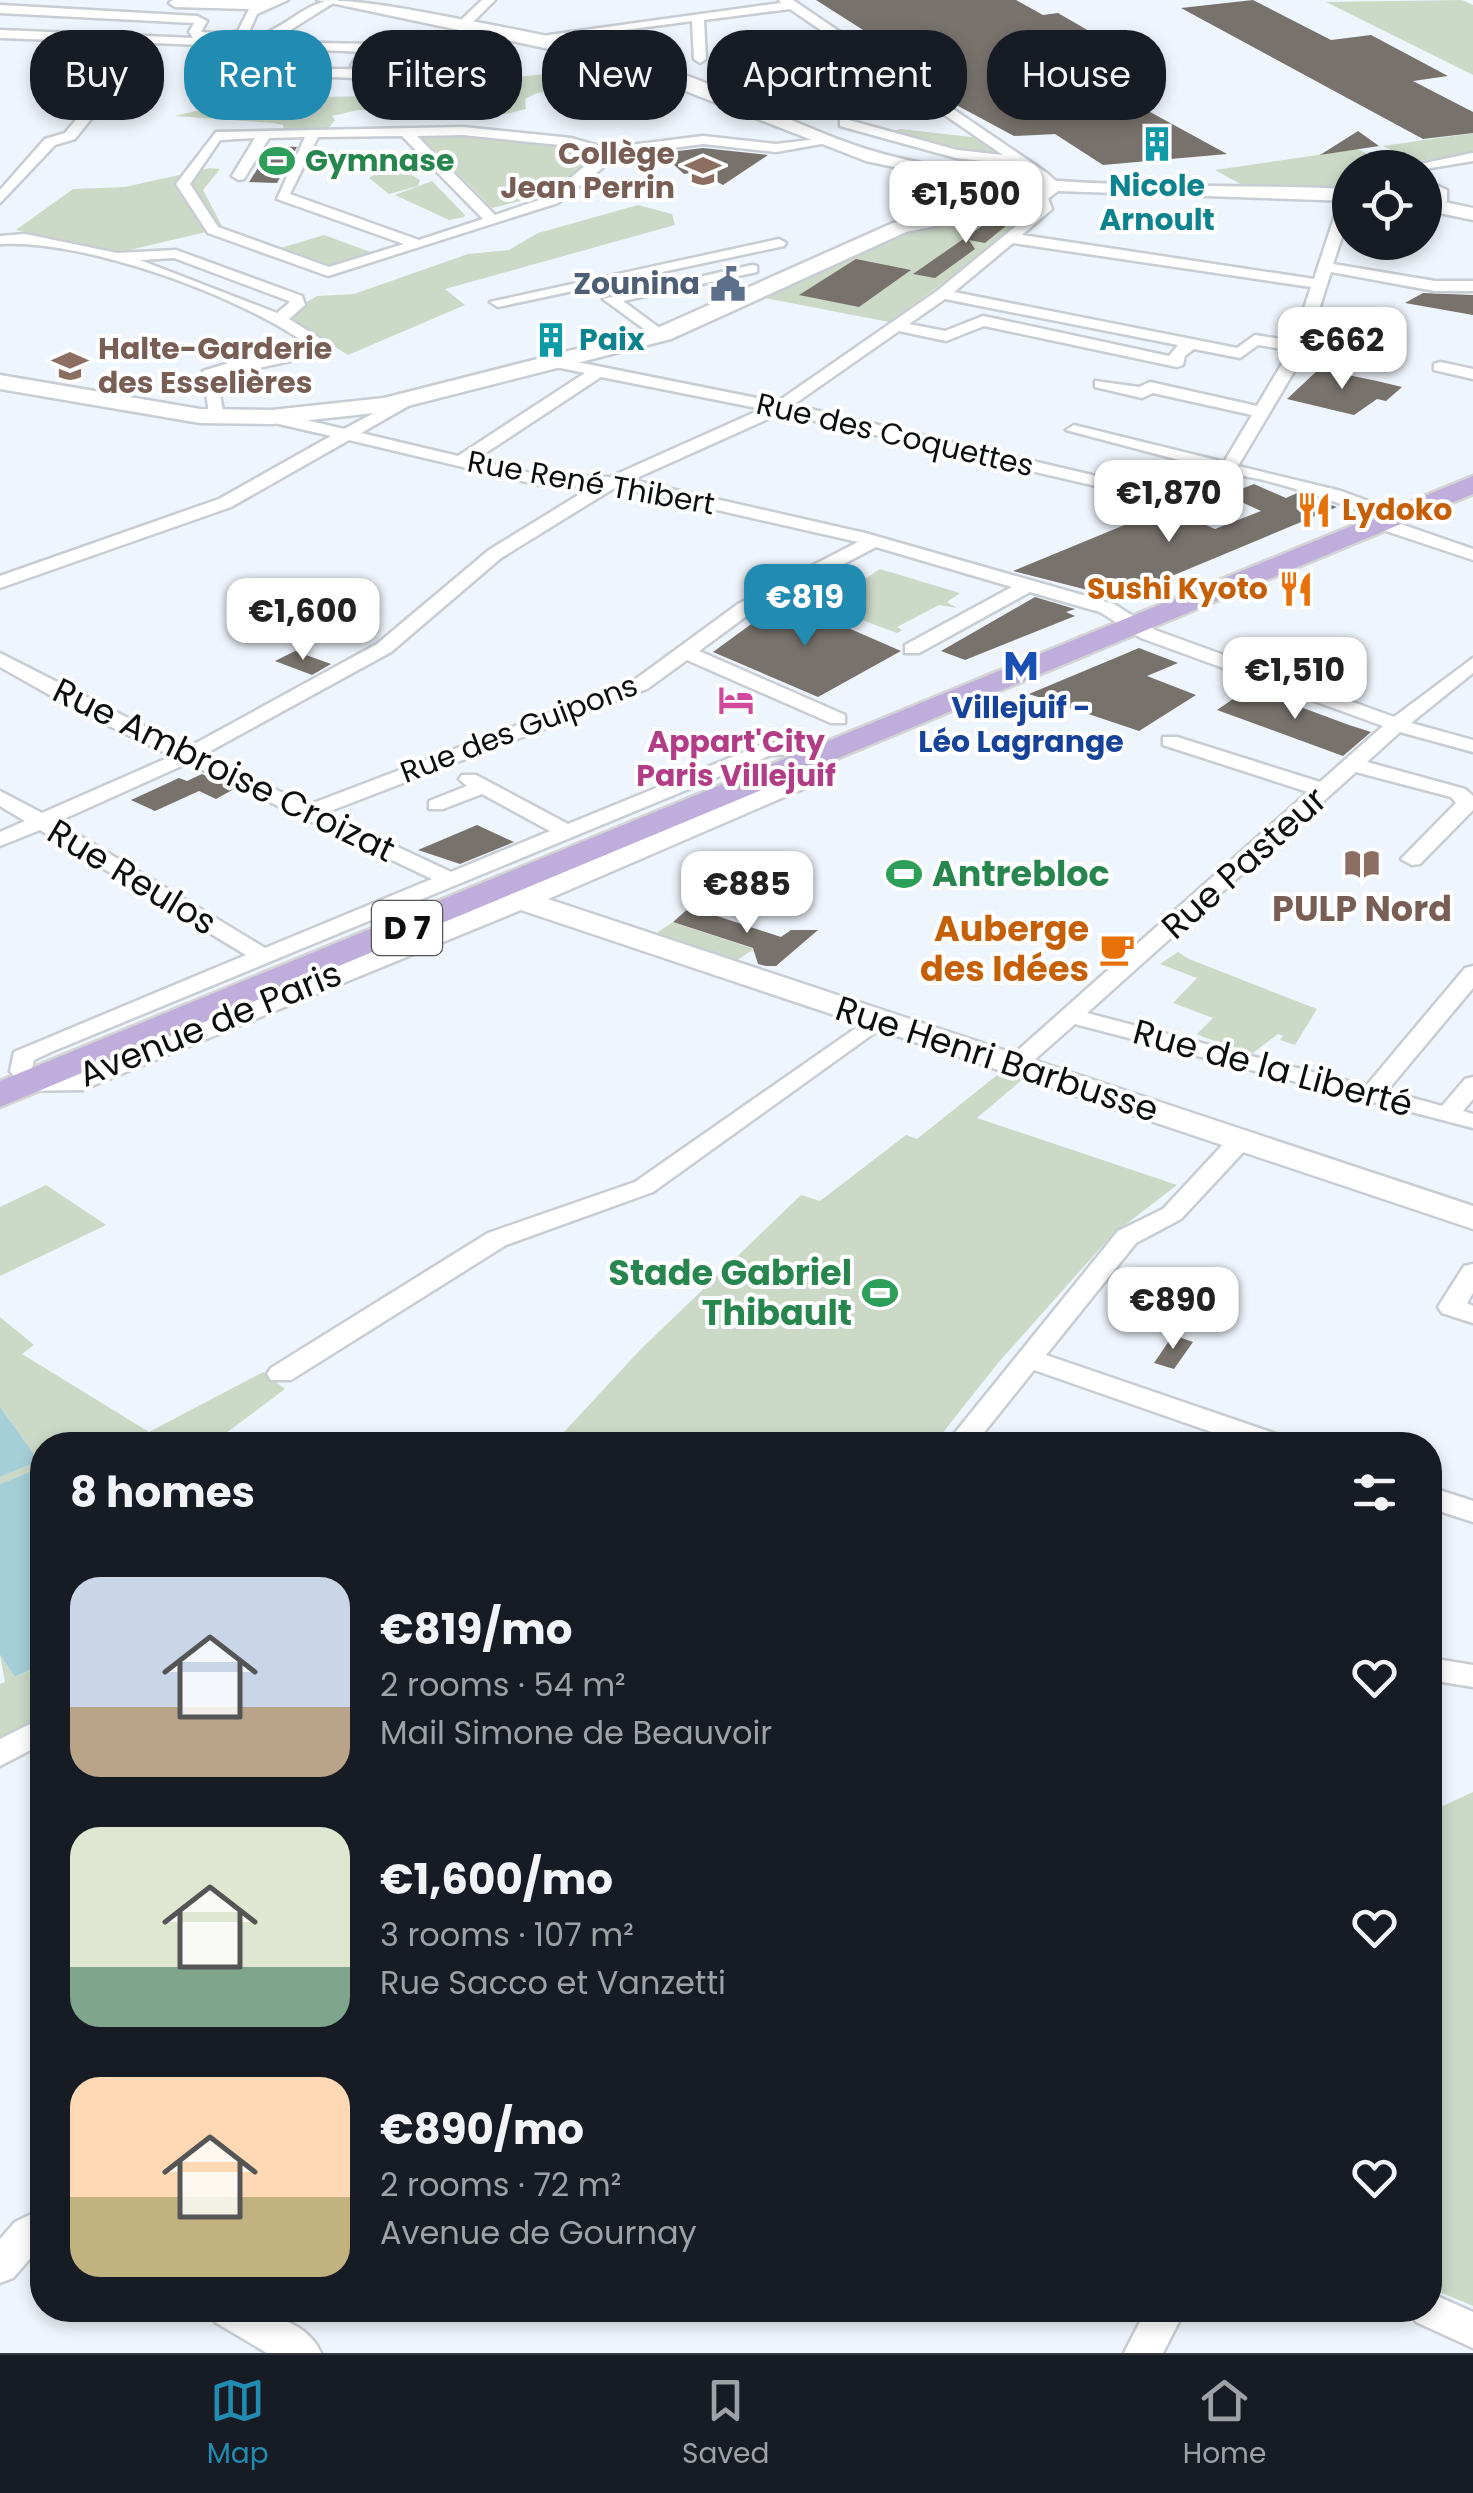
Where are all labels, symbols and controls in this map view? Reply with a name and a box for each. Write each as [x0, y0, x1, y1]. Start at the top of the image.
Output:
chip: Buy [30, 30, 164, 120]
chip: Rent [184, 30, 332, 120]
chip: Filters [352, 30, 522, 120]
chip: New [542, 30, 687, 120]
chip: Apartment [707, 30, 967, 120]
chip: House [987, 30, 1166, 120]
building icon: Nicole Arnoult [1138, 125, 1176, 163]
place label: Collège Jean Perrin [500, 132, 675, 209]
place label: Gymnase [305, 139, 454, 182]
sports icon: Gymnase [258, 142, 296, 180]
map controls [1332, 150, 1442, 260]
button: locate [1332, 150, 1442, 260]
school or university icon: Collège Jean Perrin [684, 152, 722, 190]
pin: €1,500 [885, 161, 1047, 246]
place label: Nicole Arnoult [1099, 164, 1215, 241]
text: €1,500 [911, 171, 1021, 216]
place label: Zounina [573, 262, 700, 305]
public building icon: Zounina [709, 265, 747, 303]
pin: €662 [1283, 307, 1401, 392]
text: €662 [1300, 317, 1384, 362]
place label: Paix [579, 318, 645, 361]
building icon: Paix [532, 321, 570, 359]
place label: Halte-Garderie des Esselières [98, 327, 332, 404]
school or university icon: Halte-Garderie des Esselières [51, 347, 89, 385]
street label: Rue des Coquettes [752, 382, 1038, 487]
street label: Rue René Thibert [464, 440, 718, 525]
pin: €1,870 [1088, 460, 1250, 545]
text: €1,870 [1116, 470, 1222, 515]
place label: Lydoko [1342, 488, 1452, 531]
restaurant icon: Lydoko [1295, 491, 1333, 529]
pin: €819 [746, 564, 864, 649]
place label: Sushi Kyoto [1087, 567, 1268, 610]
restaurant icon: Sushi Kyoto [1277, 570, 1315, 608]
text: €819 [766, 574, 844, 619]
pin: €1,600 [222, 578, 384, 663]
text: €1,600 [249, 588, 357, 633]
pin: €1,510 [1214, 637, 1376, 722]
metro station icon: Villejuif - Léo Lagrange [1002, 647, 1040, 685]
text: €1,510 [1245, 647, 1345, 692]
street label: Rue des Guipons [394, 664, 644, 794]
street label: Rue Ambroise Croizat [45, 665, 403, 874]
hotel icon: Appart'City Paris Villejuif [717, 681, 755, 719]
place label: Villejuif - Léo Lagrange [918, 686, 1124, 763]
place label: Appart'City Paris Villejuif [636, 720, 836, 797]
street label: Rue Pasteur [1150, 775, 1337, 950]
street label: Rue Reulos [38, 807, 226, 946]
library icon: PULP Nord [1343, 845, 1381, 883]
place label: Antrebloc [932, 849, 1110, 898]
pin: €885 [688, 851, 806, 936]
sports icon: Antrebloc [885, 855, 923, 893]
text: €885 [703, 861, 791, 906]
place label: PULP Nord [1272, 884, 1452, 933]
road number: D 7 [372, 901, 442, 955]
place label: Auberge des Idées [920, 904, 1089, 993]
cafe icon: Auberge des Idées [1098, 930, 1136, 968]
street label: Avenue de Paris [71, 948, 348, 1099]
street label: Rue Henri Barbusse [830, 983, 1165, 1134]
street label: Rue de la Liberté [1128, 1007, 1418, 1128]
place label: Stade Gabriel Thibault [608, 1248, 852, 1337]
pin: €890 [1114, 1267, 1232, 1352]
sports icon: Stade Gabriel Thibault [861, 1274, 899, 1312]
text: €890 [1130, 1277, 1216, 1322]
text: 8 homes [70, 1463, 255, 1522]
icon: filters [1347, 1465, 1402, 1520]
text: €819/mo [380, 1600, 573, 1659]
icon: home [150, 1617, 270, 1737]
icon: heart [1347, 1650, 1402, 1705]
text: 2 rooms · 54 m² [380, 1662, 626, 1707]
text: Mail Simone de Beauvoir [380, 1710, 772, 1755]
text: €1,600/mo [380, 1850, 613, 1909]
icon: home [150, 1867, 270, 1987]
icon: heart [1347, 1900, 1402, 1955]
text: 3 rooms · 107 m² [380, 1912, 634, 1957]
text: Rue Sacco et Vanzetti [380, 1960, 726, 2005]
text: €890/mo [380, 2100, 584, 2159]
icon: home [150, 2117, 270, 2237]
icon: heart [1347, 2150, 1402, 2205]
text: 2 rooms · 72 m² [380, 2162, 621, 2207]
text: Avenue de Gournay [380, 2210, 697, 2255]
tab: Map [207, 2373, 269, 2475]
tab: Saved [682, 2373, 769, 2475]
tab: Home [1183, 2373, 1266, 2475]

